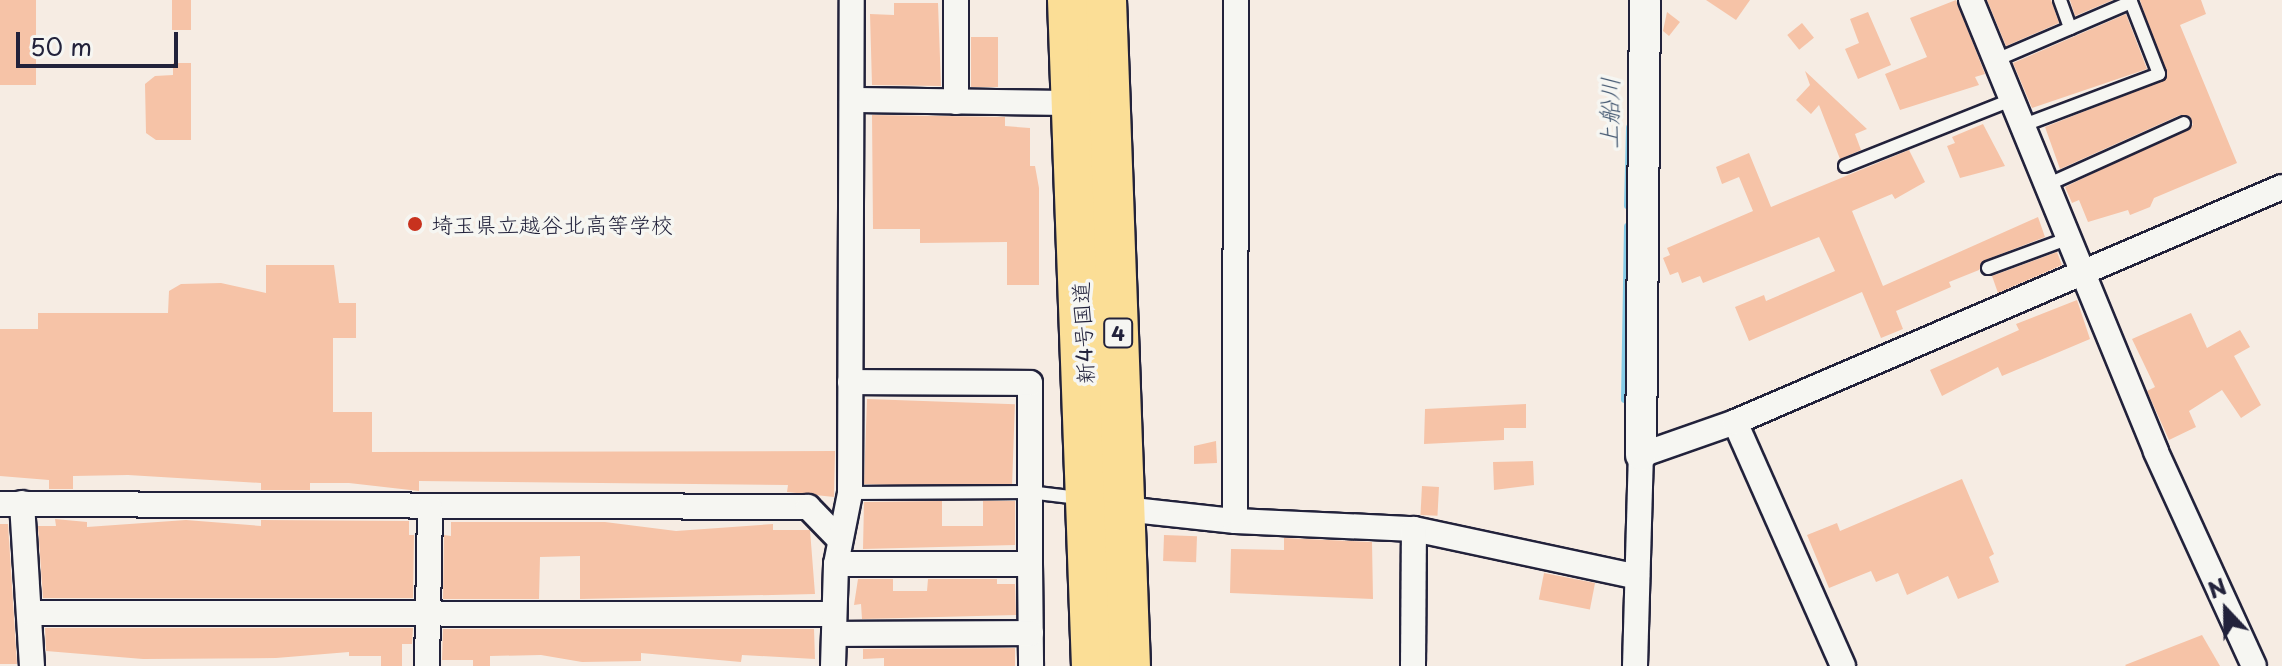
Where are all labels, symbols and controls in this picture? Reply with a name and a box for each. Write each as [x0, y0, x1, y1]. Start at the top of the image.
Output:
scale bar [20, 16, 182, 66]
text: 50 m [30, 28, 92, 64]
water label: 上船川 [1594, 77, 1624, 149]
place label: 埼玉県立越谷北高等学校 [431, 211, 673, 237]
marker: 埼玉県立越谷北高等学校 [406, 215, 424, 233]
street label: 新4号国道 [1066, 281, 1098, 385]
road number: 4 [1102, 317, 1134, 349]
text: N [2203, 569, 2231, 606]
north arrow [2186, 570, 2266, 650]

